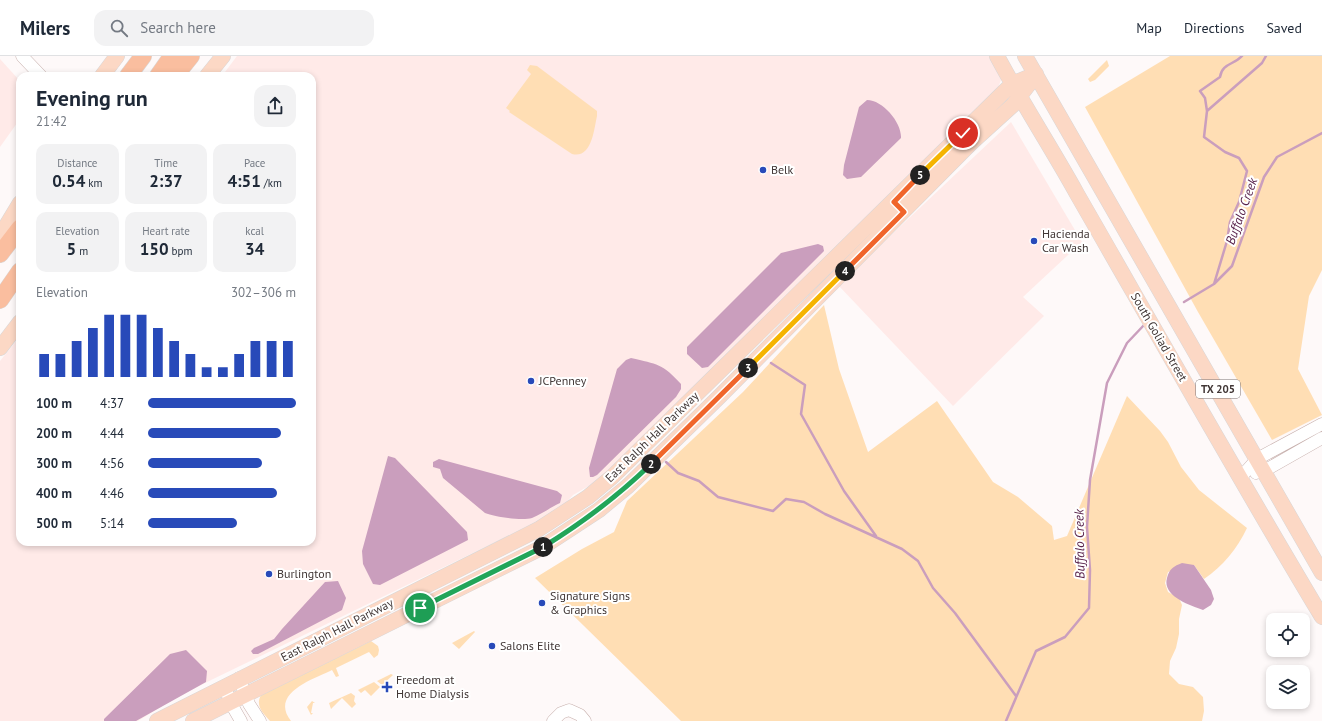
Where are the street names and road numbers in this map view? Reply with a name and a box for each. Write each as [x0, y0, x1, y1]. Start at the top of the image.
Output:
street label: South Goliad Street [1128, 290, 1191, 384]
road number: TX 205 [1196, 380, 1240, 398]
street label: East Ralph Hall Parkway [602, 388, 702, 485]
street label: East Ralph Hall Parkway [278, 595, 396, 664]

